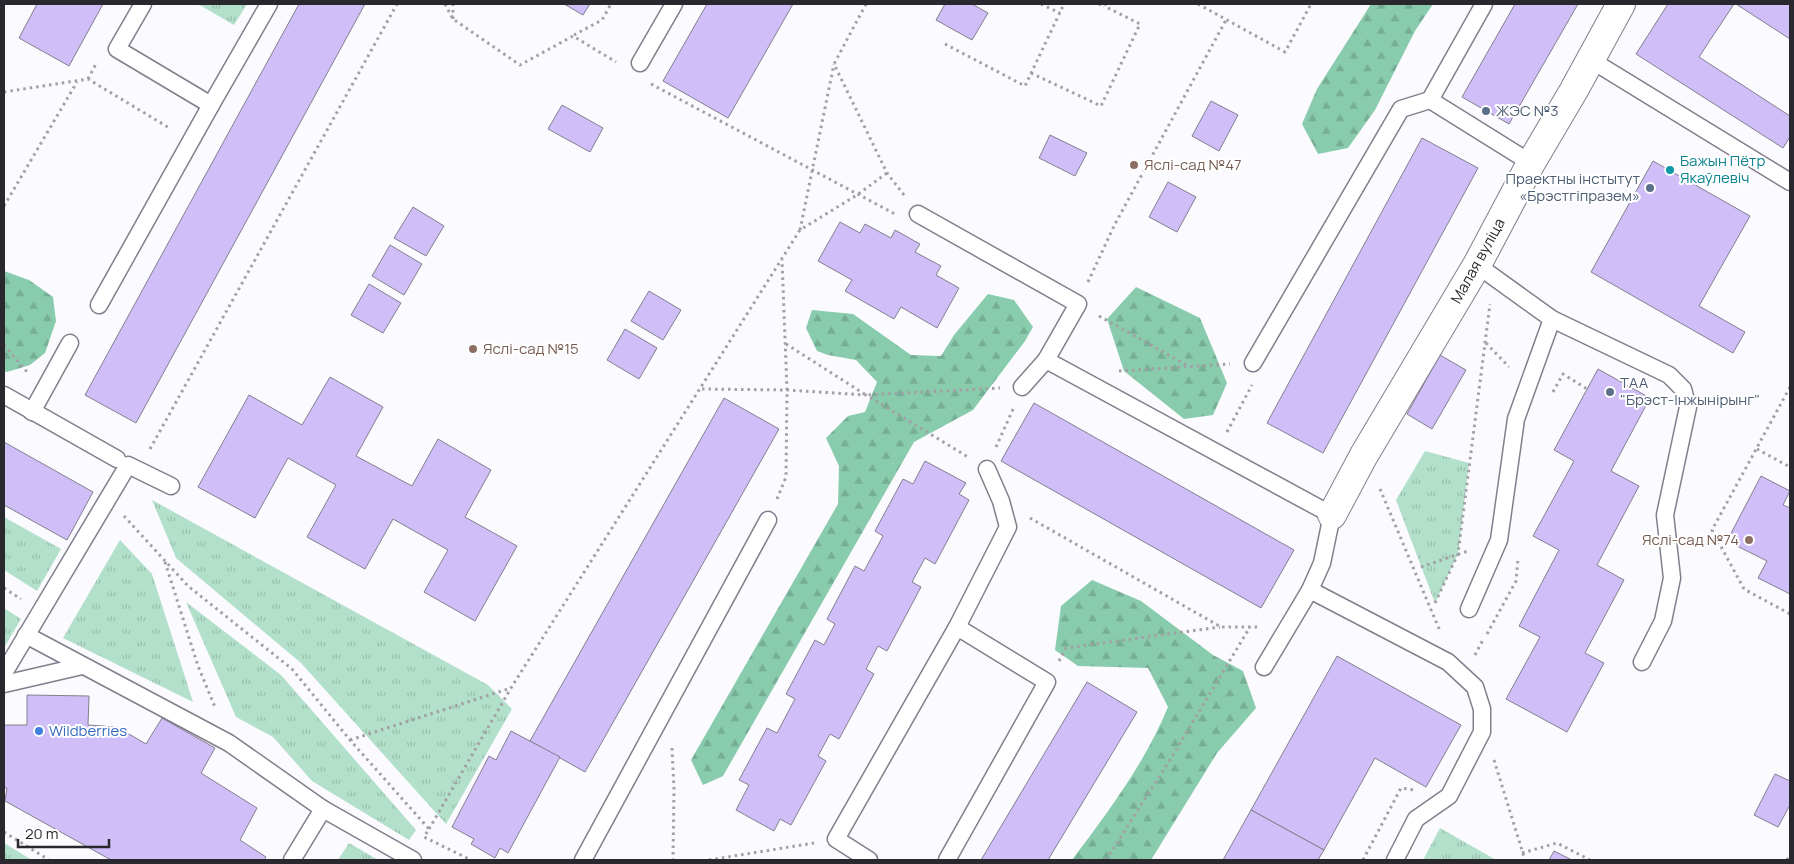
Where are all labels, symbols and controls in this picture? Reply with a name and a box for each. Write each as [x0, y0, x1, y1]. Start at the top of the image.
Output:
place label: ЖЭС №3 [1496, 100, 1559, 121]
marker: ЖЭС №3 [1480, 105, 1492, 117]
place label: Бажын Пётр Якаўлевіч [1680, 150, 1765, 188]
place label: Яслі-сад №47 [1144, 154, 1242, 175]
marker: Яслі-сад №47 [1128, 159, 1140, 171]
marker: Бажын Пётр Якаўлевіч [1664, 164, 1676, 176]
place label: Праектны інстытут «Брэстгіпразем» [1506, 168, 1640, 206]
marker: Праектны інстытут «Брэстгіпразем» [1644, 182, 1656, 194]
street label: Малая вуліца [1445, 214, 1510, 307]
place label: Яслі-сад №15 [483, 338, 579, 359]
marker: Яслі-сад №15 [467, 343, 479, 355]
place label: ТАА "Брэст-Інжынірынг" [1620, 372, 1760, 410]
marker: ТАА "Брэст-Інжынірынг" [1604, 386, 1616, 398]
place label: Яслі-сад №74 [1642, 529, 1739, 550]
marker: Яслі-сад №74 [1743, 534, 1755, 546]
place label: Wildberries [49, 720, 127, 741]
marker: Wildberries [33, 725, 45, 737]
scale bar [18, 816, 109, 848]
text: 20 m [25, 823, 58, 844]

